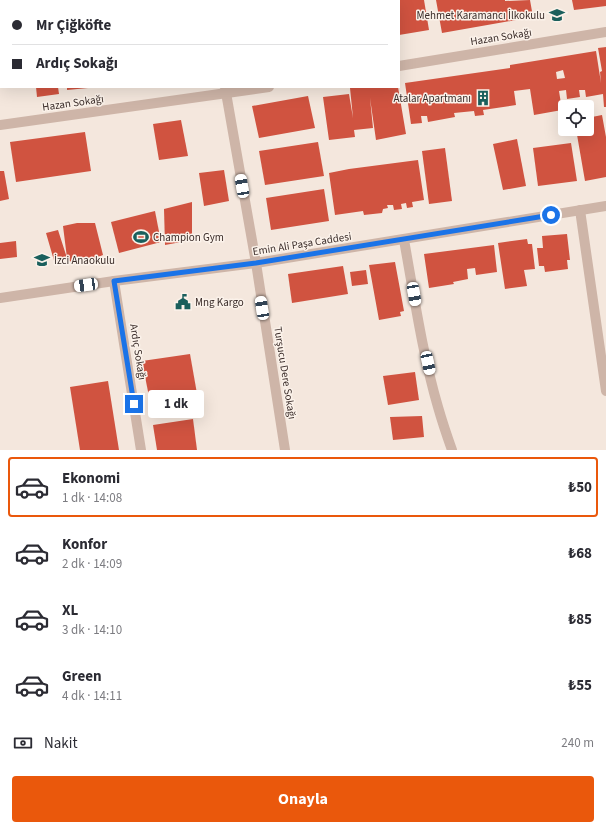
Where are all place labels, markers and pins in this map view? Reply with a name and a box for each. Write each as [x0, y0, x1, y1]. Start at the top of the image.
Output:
school or university icon: Mehmet Karamancı İlkokulu [548, 6, 566, 24]
place label: Mehmet Karamancı İlkokulu [417, 8, 545, 23]
building icon: Atalar Apartmanı [474, 89, 492, 107]
place label: Atalar Apartmanı [393, 91, 471, 106]
sports icon: Champion Gym [132, 228, 150, 246]
place label: Champion Gym [153, 230, 224, 245]
school or university icon: İzci Anaokulu [33, 251, 51, 269]
place label: İzci Anaokulu [54, 253, 115, 268]
public building icon: Mng Kargo [174, 293, 192, 311]
place label: Mng Kargo [195, 295, 244, 310]

